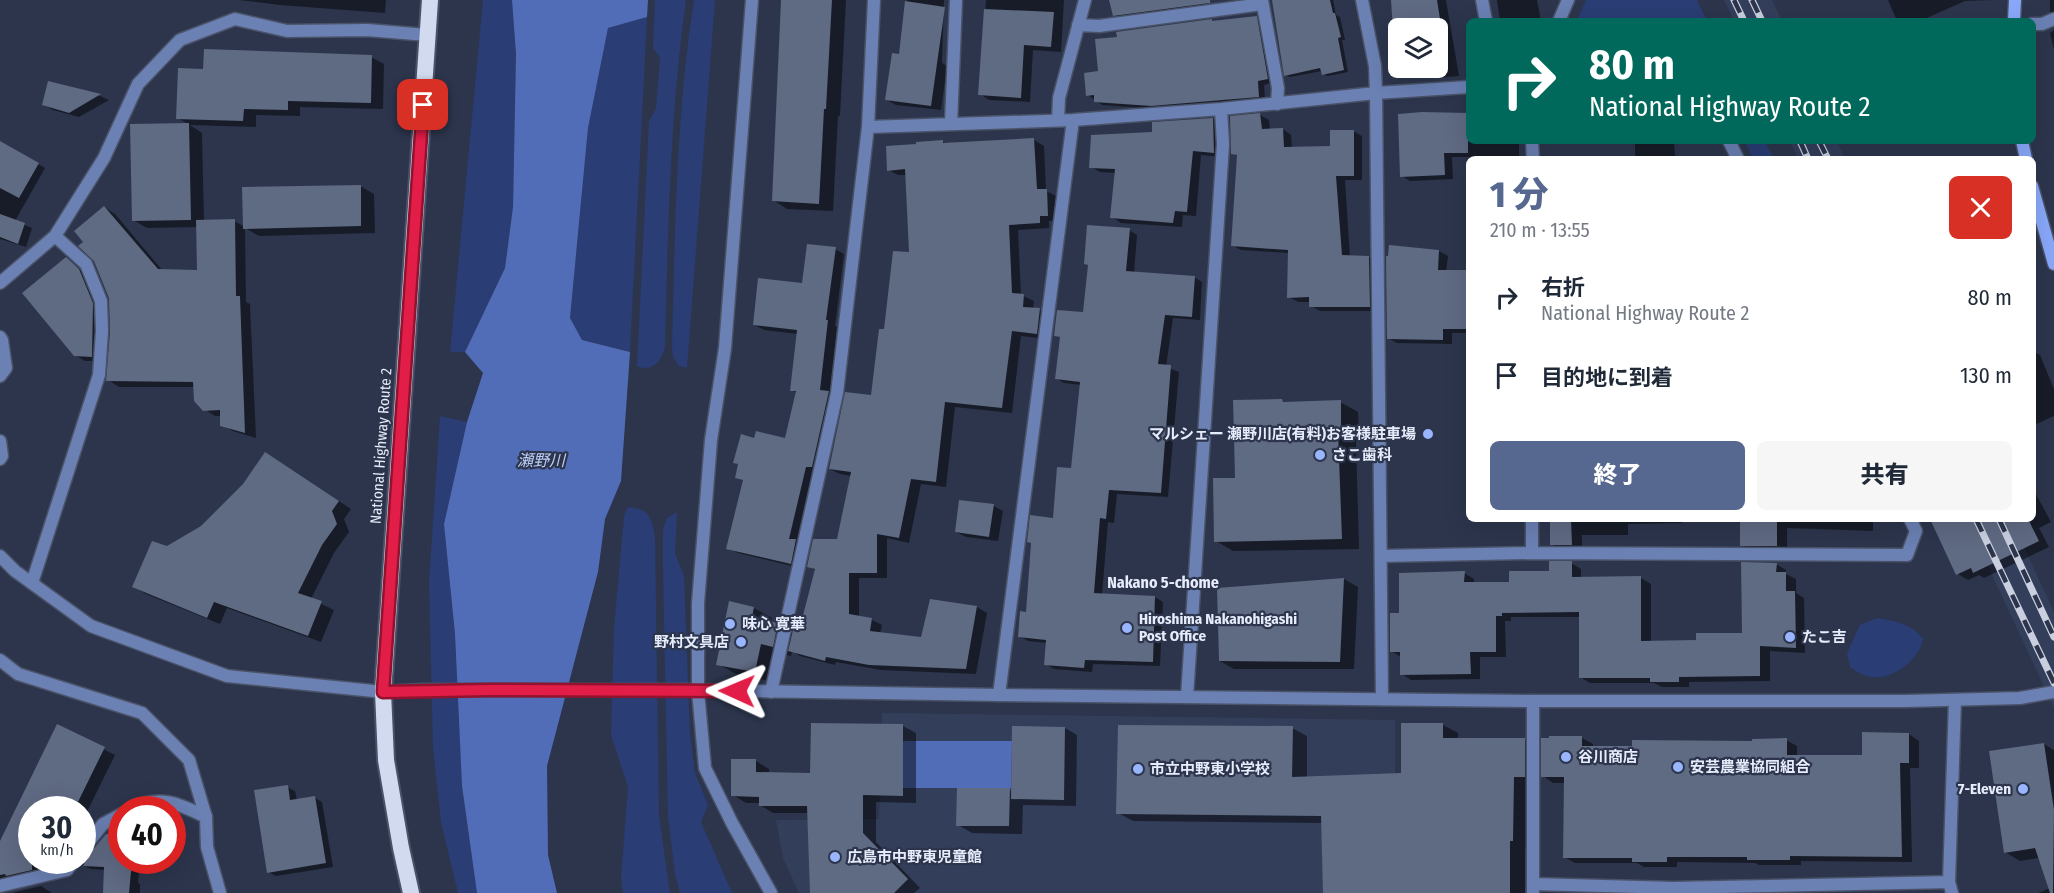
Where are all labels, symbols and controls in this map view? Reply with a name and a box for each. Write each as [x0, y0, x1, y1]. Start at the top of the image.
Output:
map controls [1388, 18, 1448, 78]
button: layers [1388, 18, 1448, 78]
text: 80 m [1589, 40, 1675, 90]
icon: right [1490, 42, 1568, 120]
pin [397, 79, 448, 130]
icon: arrive [406, 88, 439, 121]
text: National Highway Route 2 [1589, 91, 1870, 123]
text: 1 分 [1490, 173, 1549, 217]
button: close [1949, 176, 2012, 239]
text: 210 m · 13:55 [1490, 218, 1590, 242]
text: 右折 [1541, 274, 1585, 301]
icon: right [1490, 281, 1523, 314]
text: 80 m [1967, 284, 2012, 311]
text: National Highway Route 2 [1541, 301, 1749, 325]
icon: arrive [1490, 359, 1523, 392]
text: 130 m [1960, 362, 2012, 389]
text: 目的地に到着 [1541, 364, 1673, 391]
street label: National Highway Route 2 [367, 367, 395, 525]
place label: マルシェー 瀬野川店(有料)お客様駐車場 [1149, 425, 1416, 443]
marker: マルシェー 瀬野川店(有料)お客様駐車場 [1421, 427, 1435, 441]
button: 終了 [1490, 441, 1745, 510]
button: 共有 [1757, 441, 2012, 510]
place label: さこ歯科 [1332, 446, 1392, 464]
marker: さこ歯科 [1313, 448, 1327, 462]
water label: 瀬野川 [517, 451, 567, 470]
district label: Nakano 5-chome [1107, 573, 1219, 592]
place label: Hiroshima Nakanohigashi Post Office [1139, 610, 1297, 645]
place label: 味心 寛華 [742, 615, 805, 633]
marker: 味心 寛華 [723, 617, 737, 631]
marker: Hiroshima Nakanohigashi Post Office [1120, 621, 1134, 635]
place label: たこ吉 [1802, 628, 1847, 646]
marker: たこ吉 [1783, 630, 1797, 644]
place label: 野村文具店 [654, 633, 729, 651]
marker: 野村文具店 [734, 635, 748, 649]
position arrow [705, 659, 769, 723]
place label: 谷川商店 [1578, 748, 1638, 766]
marker: 谷川商店 [1559, 750, 1573, 764]
place label: 安芸農業協同組合 [1690, 758, 1811, 776]
place label: 市立中野東小学校 [1150, 760, 1270, 778]
marker: 安芸農業協同組合 [1671, 760, 1685, 774]
marker: 市立中野東小学校 [1131, 762, 1145, 776]
place label: 7-Eleven [1958, 780, 2011, 798]
marker: 7-Eleven [2016, 782, 2030, 796]
speed limit sign: 40 [108, 796, 186, 874]
text: 30 [42, 810, 72, 846]
text: km/h [40, 841, 74, 859]
place label: 広島市中野東児童館 [847, 848, 982, 866]
marker: 広島市中野東児童館 [828, 850, 842, 864]

